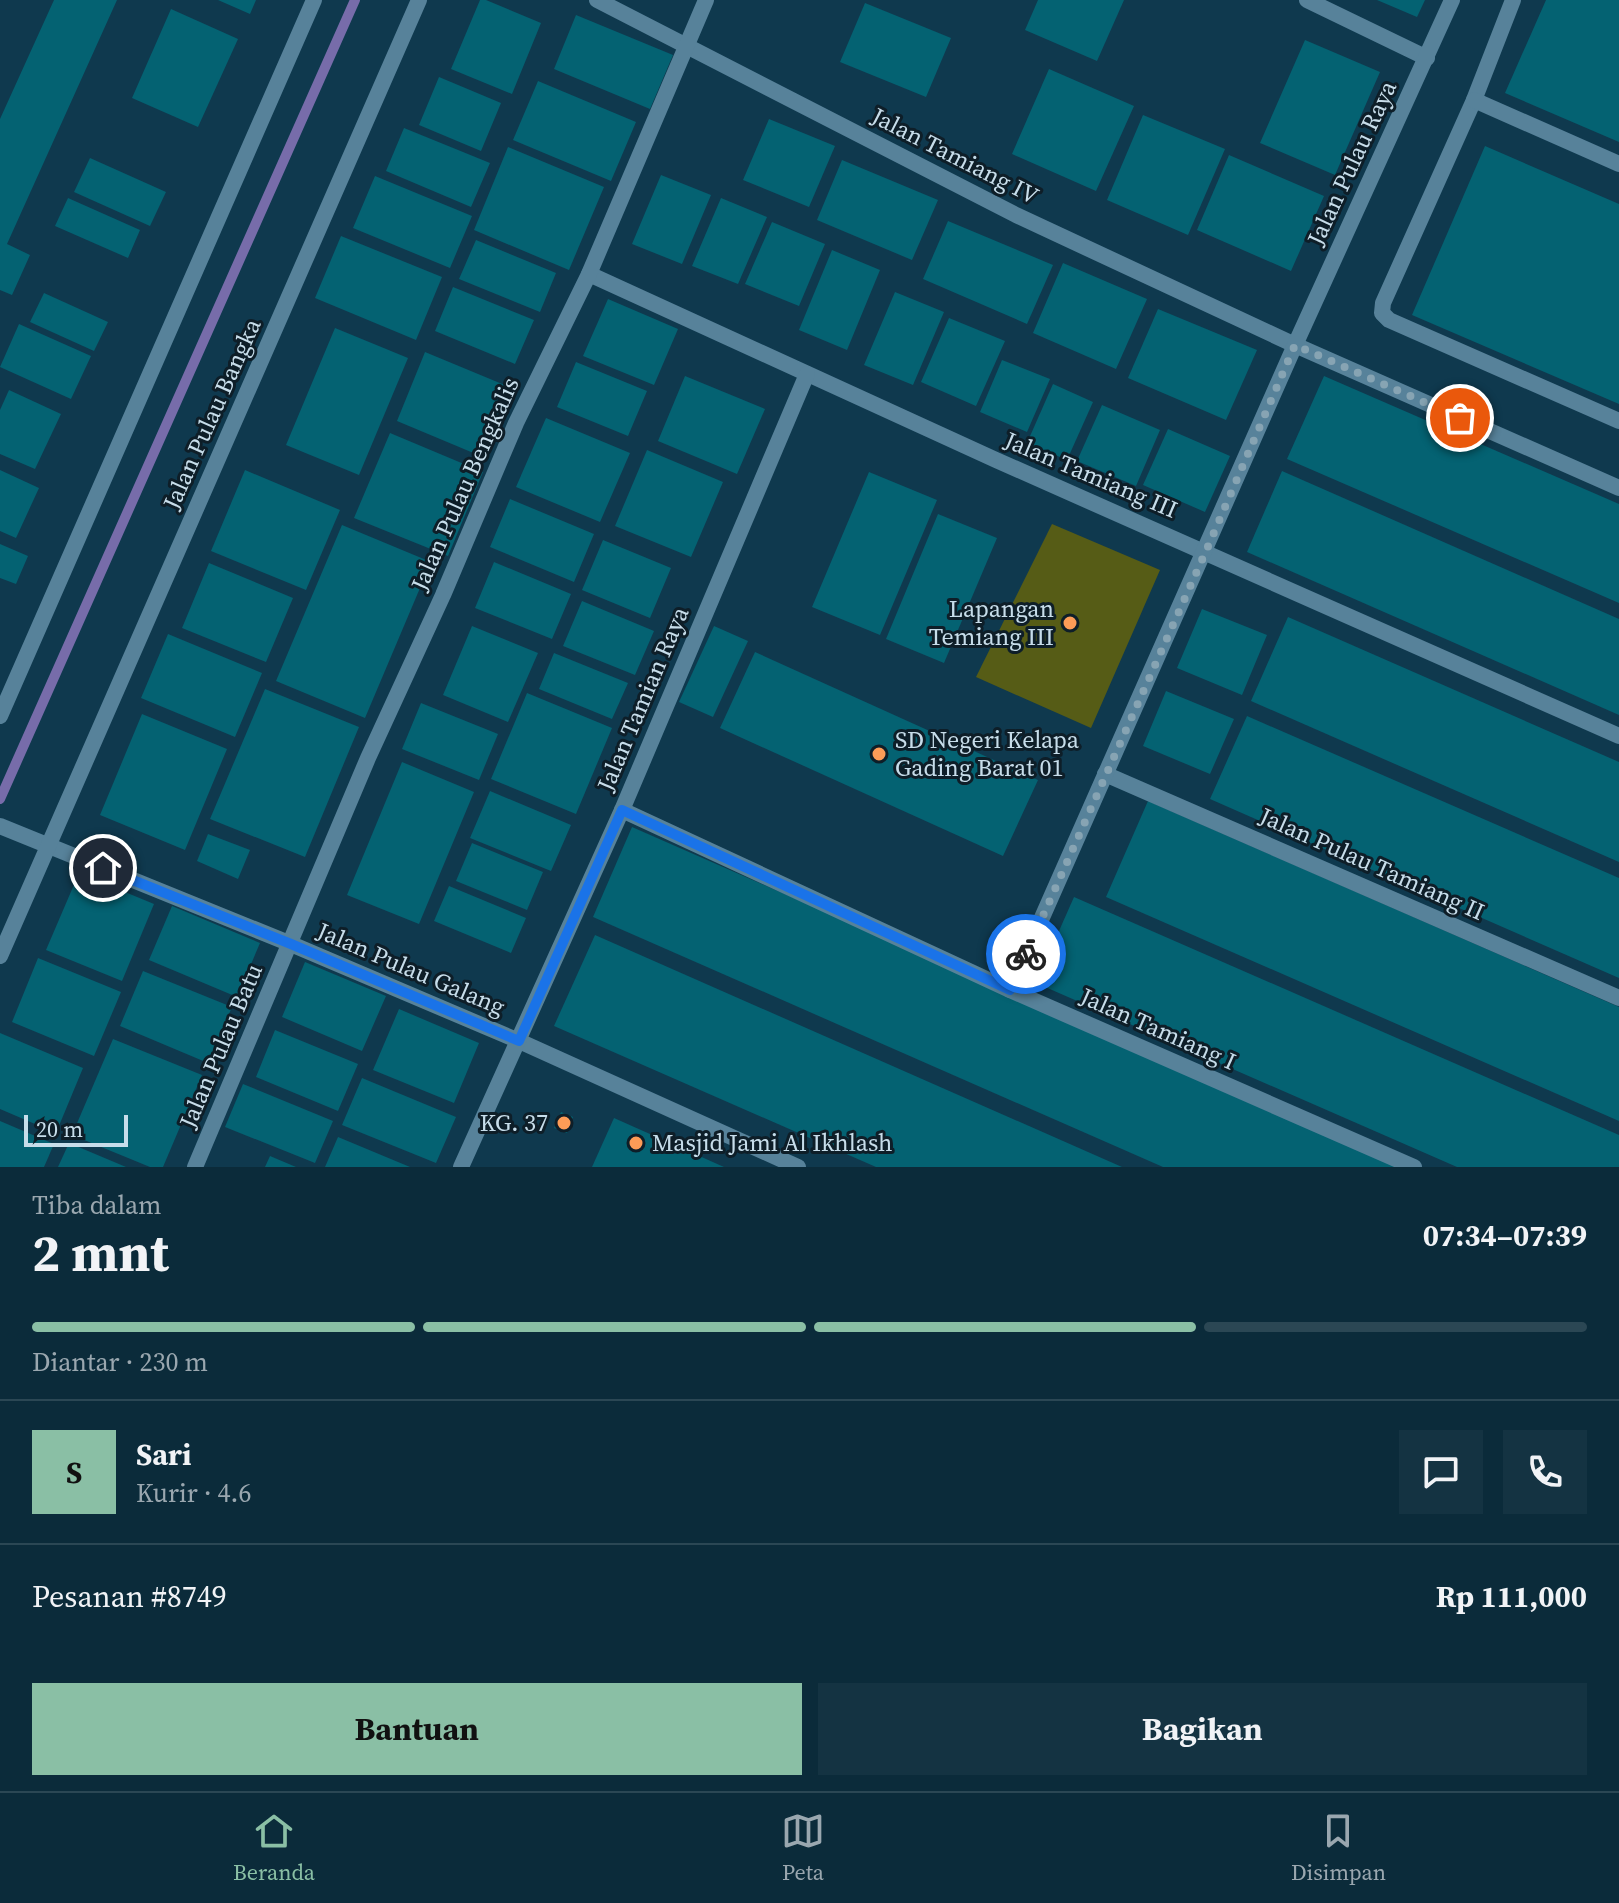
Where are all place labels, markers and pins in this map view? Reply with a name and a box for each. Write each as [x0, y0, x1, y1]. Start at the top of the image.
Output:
pin [1426, 384, 1494, 452]
place label: Lapangan Temiang III [929, 592, 1054, 653]
marker: Lapangan Temiang III [1061, 614, 1079, 632]
place label: SD Negeri Kelapa Gading Barat 01 [895, 723, 1080, 784]
marker: SD Negeri Kelapa Gading Barat 01 [870, 745, 888, 763]
pin [69, 834, 137, 902]
place label: KG. 37 [480, 1106, 548, 1139]
marker: KG. 37 [555, 1114, 573, 1132]
place label: Masjid Jami Al Ikhlash [652, 1126, 892, 1159]
marker: Masjid Jami Al Ikhlash [627, 1134, 645, 1152]

